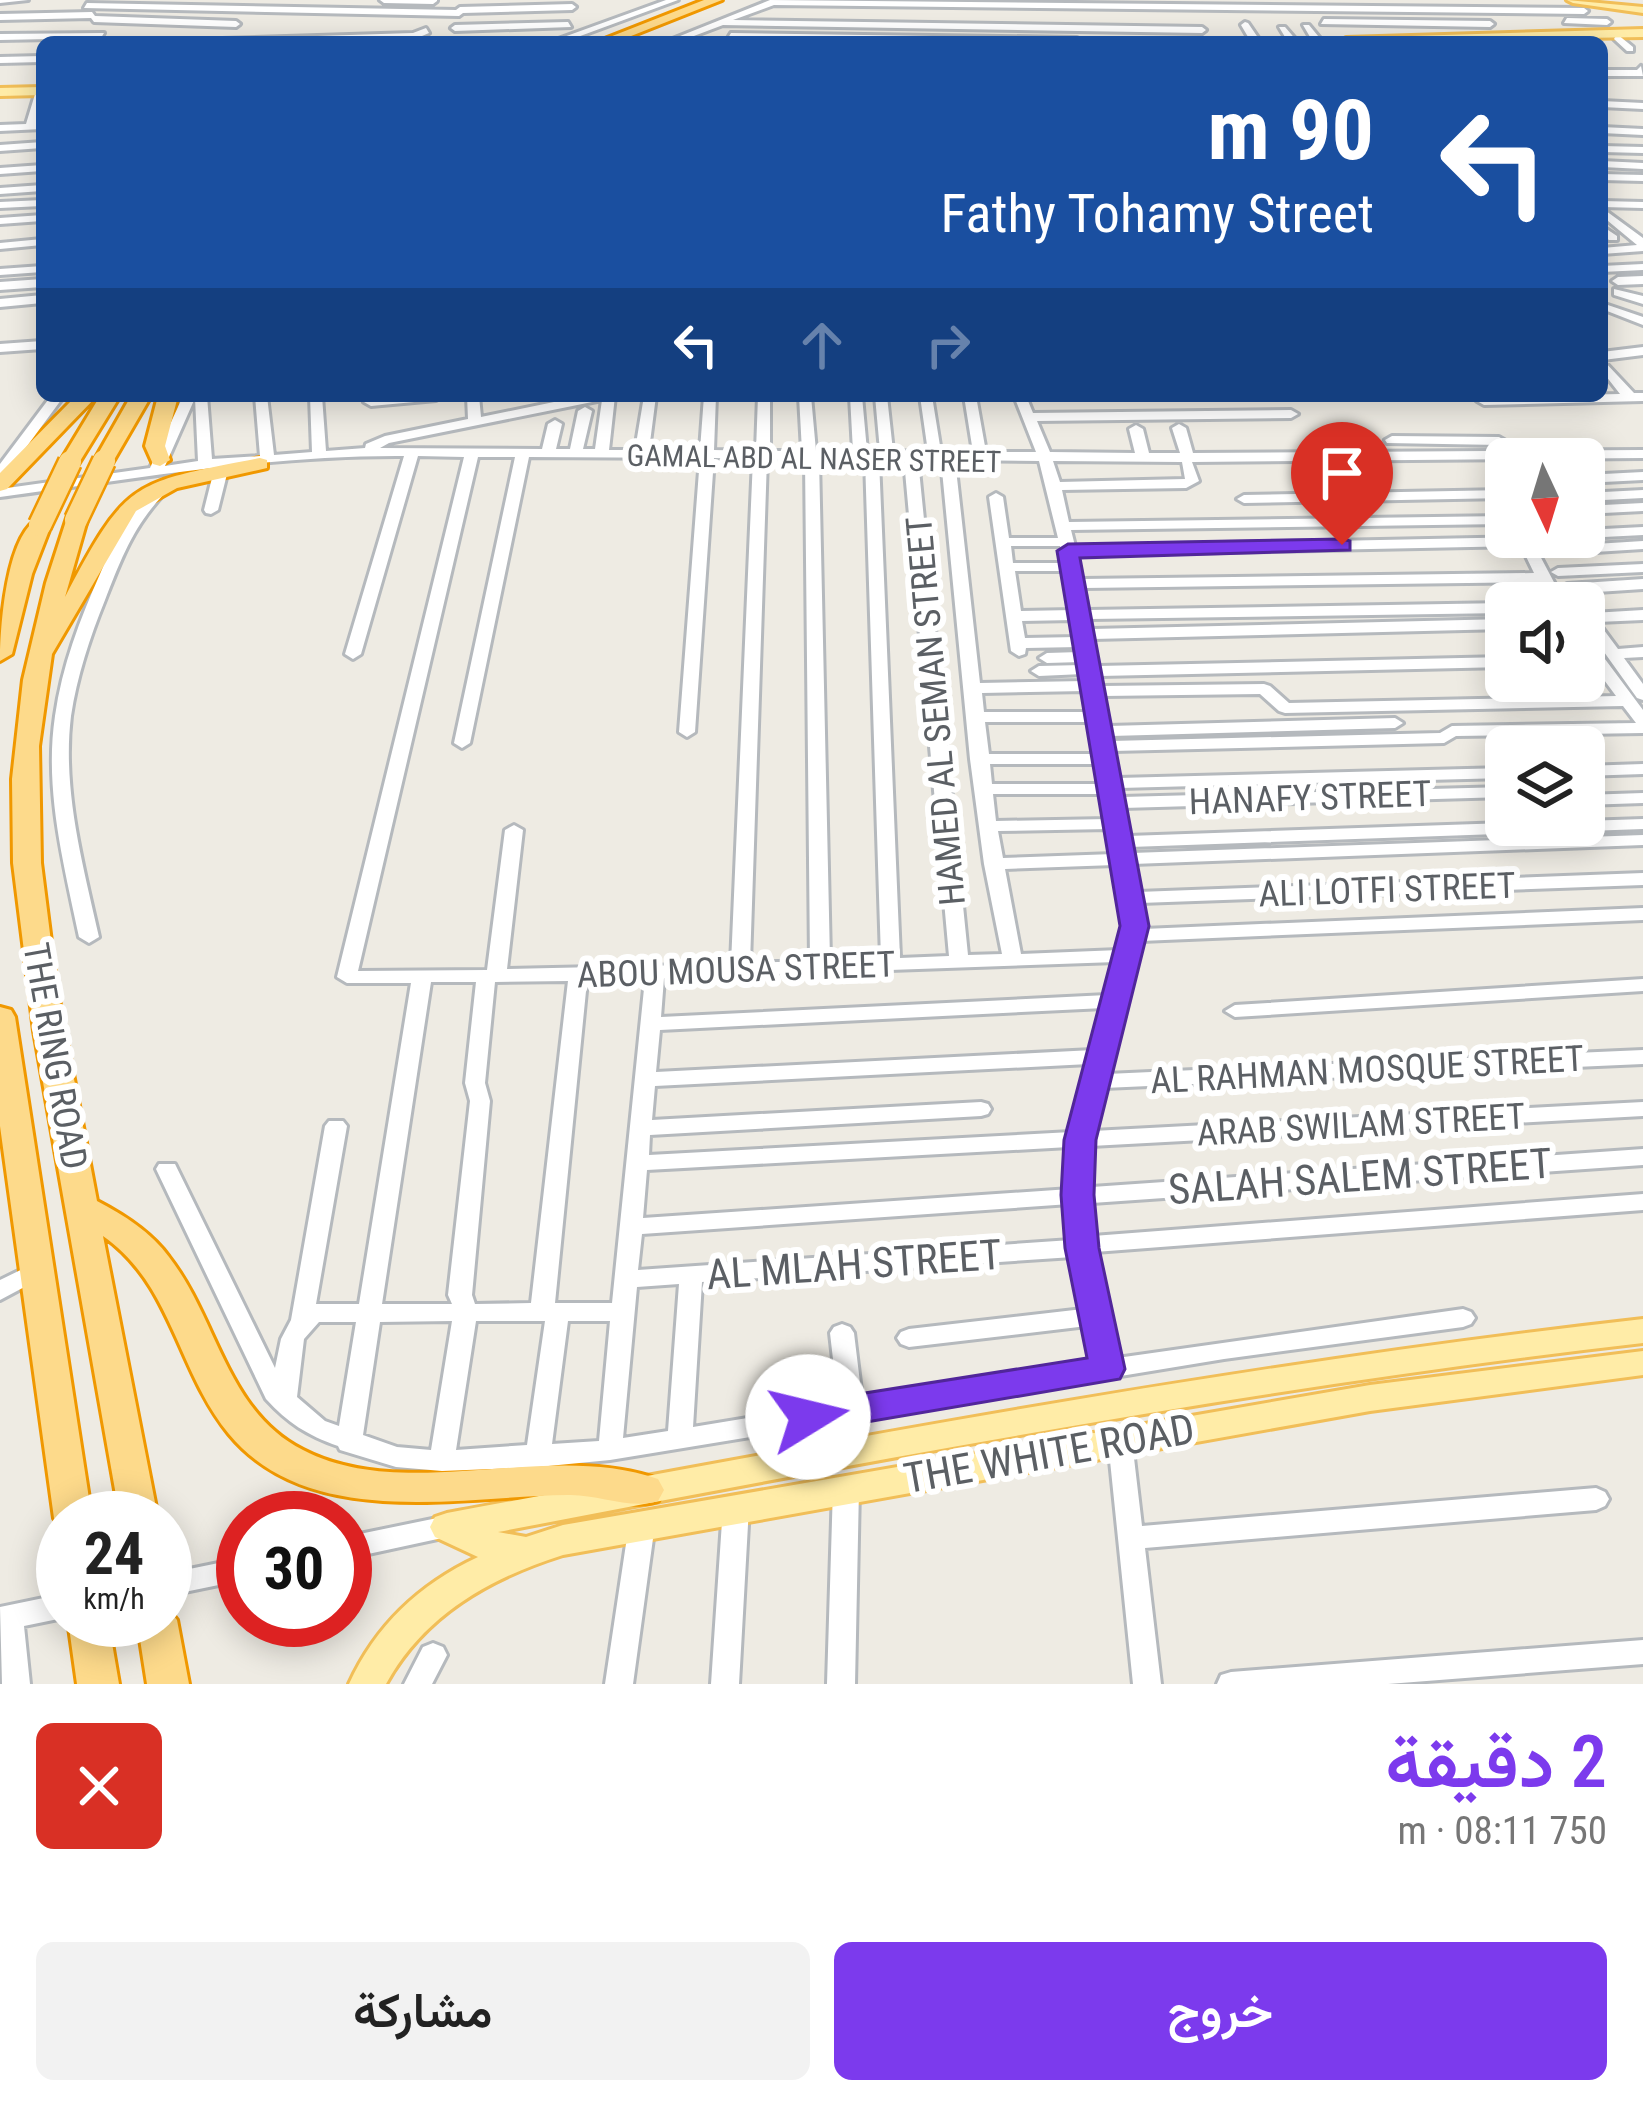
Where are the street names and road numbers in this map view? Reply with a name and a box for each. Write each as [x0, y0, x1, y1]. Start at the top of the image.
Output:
street label: GAMAL ABD AL NASER STREET [626, 438, 1002, 479]
street label: HAMED AL SEMAN STREET [898, 515, 974, 907]
street label: HANAFY STREET [1188, 773, 1432, 823]
street label: ALI LOTFI STREET [1258, 865, 1516, 915]
street label: THE RING ROAD [14, 940, 96, 1173]
street label: ABOU MOUSA STREET [576, 943, 896, 997]
street label: AL RAHMAN MOSQUE STREET [1149, 1038, 1585, 1102]
street label: ARAB SWILAM STREET [1196, 1095, 1526, 1155]
street label: SALAH SALEM STREET [1167, 1139, 1554, 1214]
street label: AL MLAH STREET [705, 1230, 1003, 1299]
street label: THE WHITE ROAD [900, 1404, 1198, 1503]

